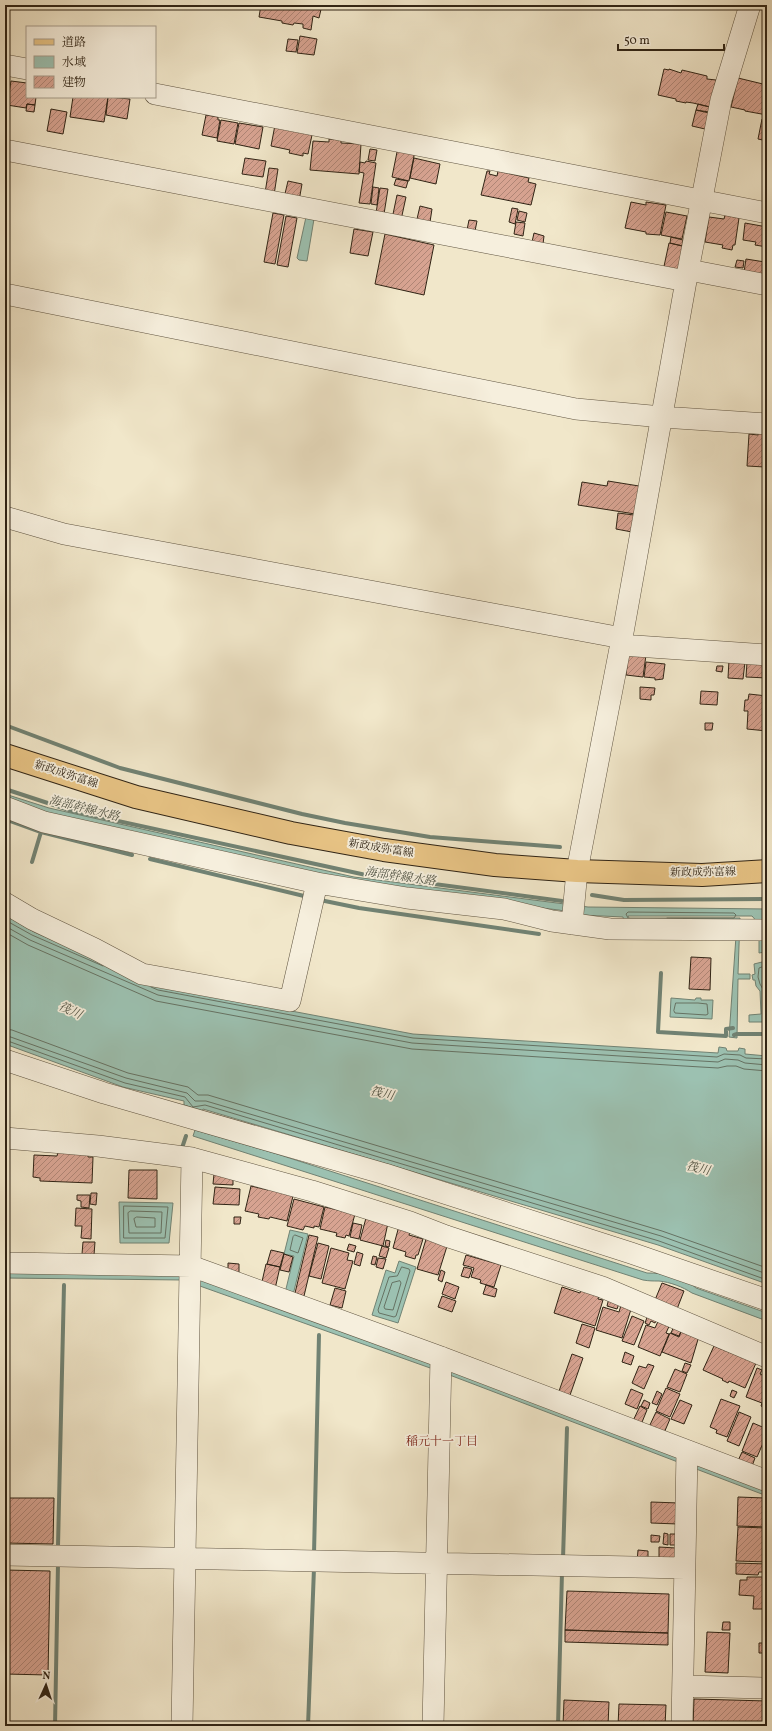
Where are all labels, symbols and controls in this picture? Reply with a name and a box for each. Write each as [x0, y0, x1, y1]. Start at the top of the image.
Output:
legend [26, 26, 156, 98]
scale bar [618, 26, 724, 52]
text: 50 m [624, 33, 650, 49]
text: 道路 [62, 35, 86, 51]
text: 水域 [62, 55, 86, 71]
text: 建物 [62, 75, 86, 91]
street label: 新政成弥富線 [32, 758, 100, 792]
water label: 海部幹線水路 [47, 793, 122, 826]
street label: 新政成弥富線 [347, 836, 415, 862]
water label: 海部幹線水路 [363, 864, 438, 890]
street label: 新政成弥富線 [670, 865, 736, 881]
water label: 筏川 [56, 999, 86, 1024]
water label: 筏川 [369, 1084, 397, 1105]
water label: 筏川 [685, 1159, 713, 1180]
district label: 稲元十一丁目 [406, 1434, 478, 1450]
north arrow [26, 1665, 66, 1705]
text: N [42, 1669, 51, 1684]

